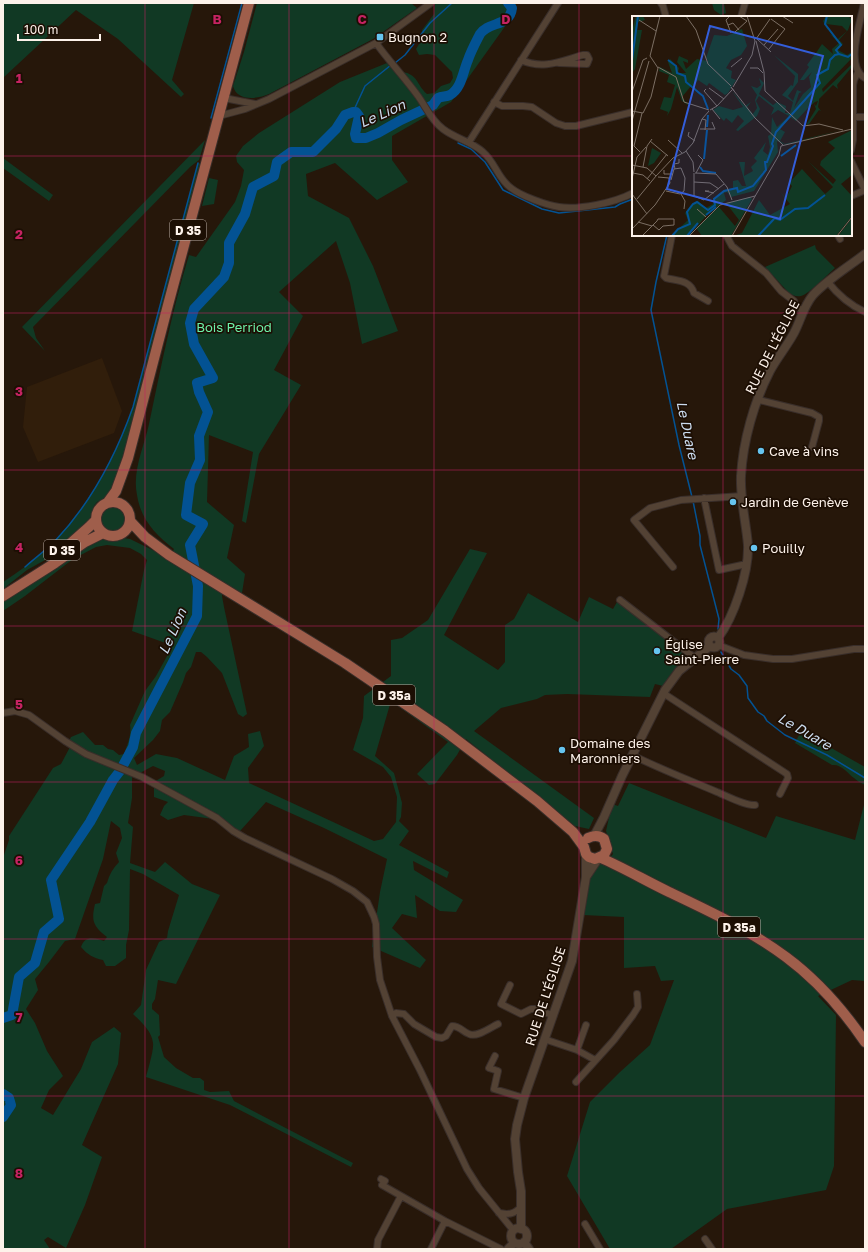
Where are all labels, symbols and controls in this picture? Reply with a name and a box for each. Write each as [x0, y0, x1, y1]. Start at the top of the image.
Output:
text: B [212, 11, 222, 27]
text: C [357, 11, 367, 27]
text: D [501, 11, 511, 27]
scale bar [18, 16, 100, 42]
inset map [632, 16, 852, 236]
text: 100 m [24, 22, 58, 37]
place label: Bugnon 2 [388, 29, 447, 45]
marker: Bugnon 2 [375, 32, 385, 42]
text: 1 [16, 70, 23, 86]
water label: Le Lion [357, 95, 409, 131]
road number: D 35 [170, 220, 206, 240]
text: 2 [15, 226, 23, 242]
street label: RUE DE L'ÉGLISE [741, 297, 803, 397]
park label: Bois Perriod [196, 319, 272, 335]
text: 3 [15, 383, 23, 399]
water label: Le Duare [674, 399, 703, 462]
place label: Cave à vins [769, 443, 839, 459]
marker: Cave à vins [756, 446, 766, 456]
place label: Jardin de Genève [741, 494, 849, 510]
marker: Jardin de Genève [728, 497, 738, 507]
text: 4 [15, 539, 23, 555]
road number: D 35 [44, 540, 80, 560]
place label: Pouilly [762, 540, 806, 556]
marker: Pouilly [749, 543, 759, 553]
water label: Le Lion [154, 604, 190, 656]
place label: Église Saint-Pierre [665, 636, 739, 667]
marker: Église Saint-Pierre [652, 646, 662, 656]
road number: D 35a [373, 685, 415, 705]
text: 5 [15, 696, 23, 712]
water label: Le Duare [775, 709, 836, 754]
place label: Domaine des Maronniers [570, 735, 651, 766]
marker: Domaine des Maronniers [557, 745, 567, 755]
text: 6 [15, 852, 23, 868]
road number: D 35a [718, 917, 760, 937]
street label: RUE DE L'ÉGLISE [521, 944, 569, 1048]
text: 7 [15, 1009, 23, 1025]
text: 8 [15, 1165, 23, 1181]

